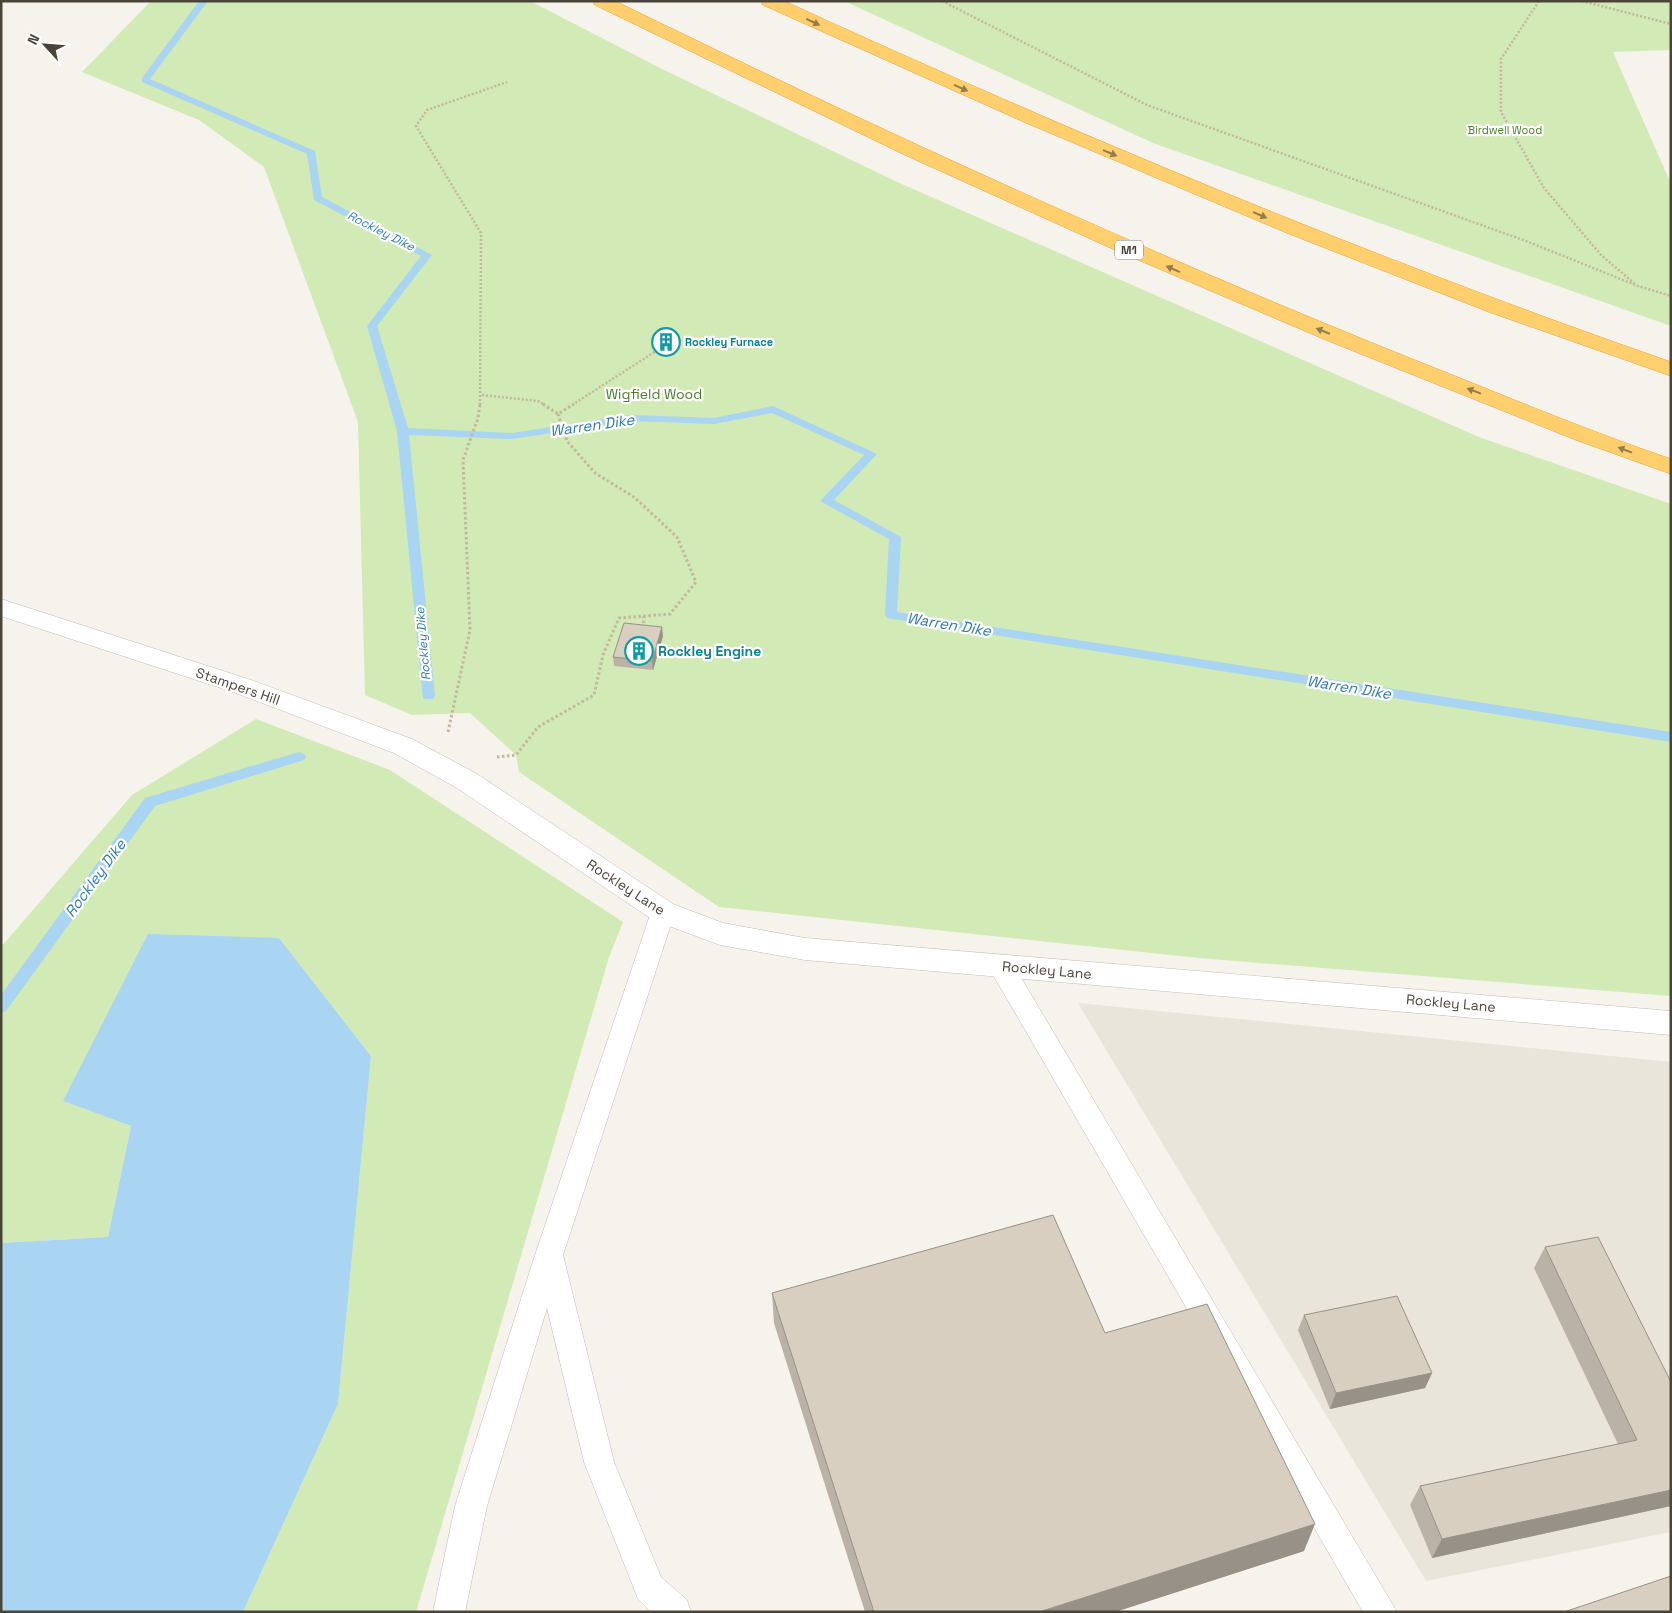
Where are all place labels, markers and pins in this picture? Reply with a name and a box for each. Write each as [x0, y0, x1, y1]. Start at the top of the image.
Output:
building icon: Rockley Furnace [651, 327, 681, 357]
place label: Rockley Furnace [685, 335, 773, 349]
building icon: Rockley Engine [624, 636, 654, 666]
place label: Rockley Engine [658, 642, 761, 660]

